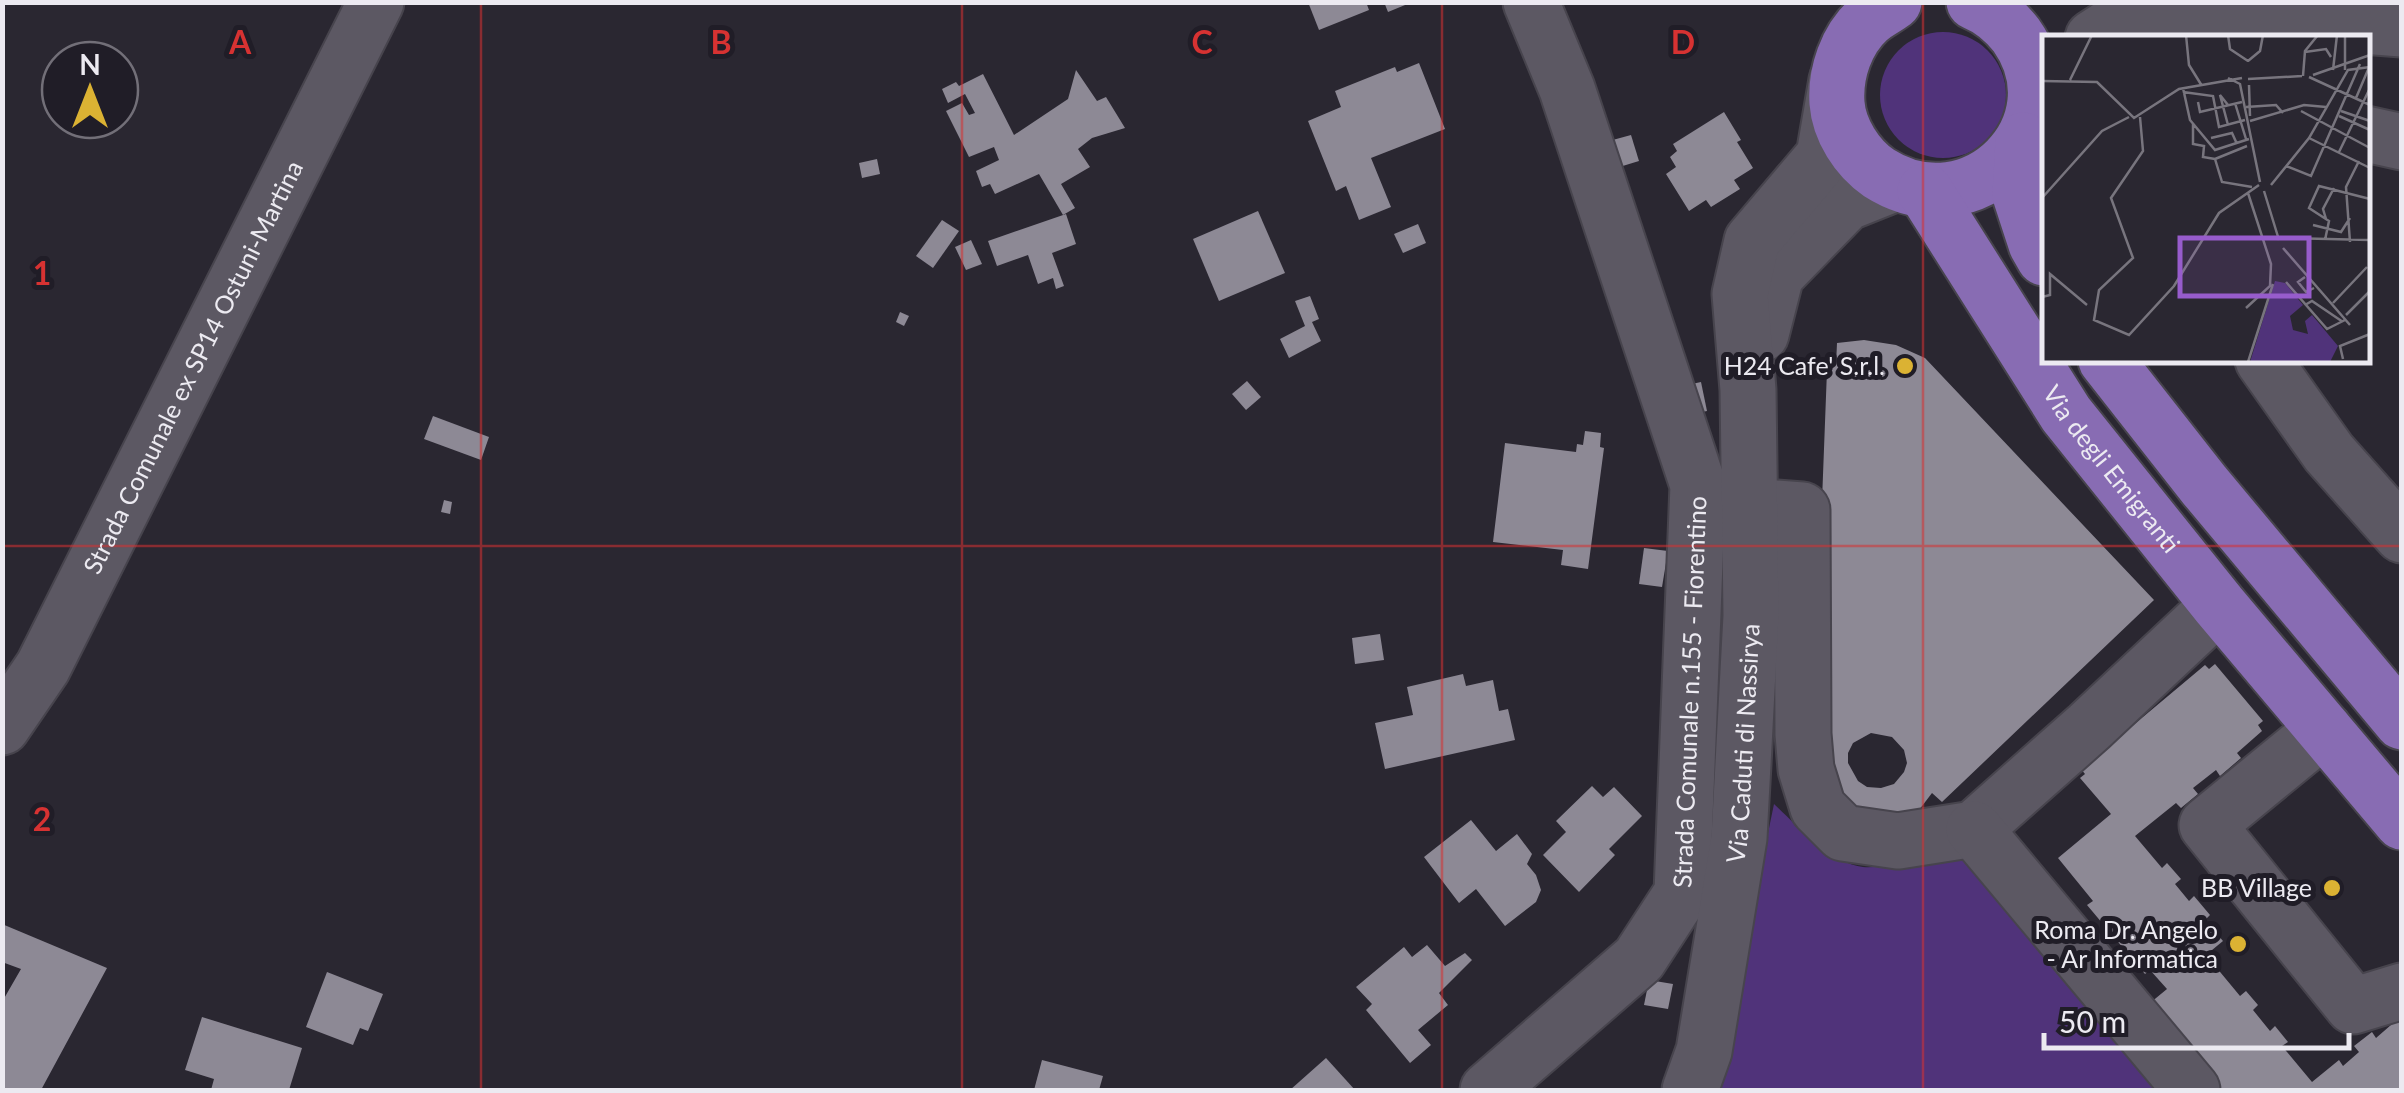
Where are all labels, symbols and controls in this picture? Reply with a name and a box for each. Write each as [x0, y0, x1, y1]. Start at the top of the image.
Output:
text: A [228, 22, 252, 61]
text: B [710, 22, 732, 61]
text: C [1191, 22, 1213, 61]
text: D [1671, 22, 1695, 61]
inset map [2042, 35, 2369, 362]
north arrow [40, 40, 140, 140]
text: N [79, 47, 101, 81]
street label: Strada Comunale ex SP14 Ostuni-Martina [76, 155, 308, 578]
text: 1 [33, 253, 51, 292]
place label: H24 Cafe' S.r.l. [1724, 350, 1885, 380]
marker: H24 Cafe' S.r.l. [1894, 355, 1916, 377]
street label: Via degli Emigranti [2038, 379, 2187, 558]
street label: Strada Comunale n.155 - Fiorentino [1666, 495, 1712, 888]
street label: Via Caduti di Nassirya [1719, 623, 1765, 865]
text: 2 [33, 799, 51, 838]
place label: BB Village [2201, 872, 2312, 902]
marker: BB Village [2321, 877, 2343, 899]
place label: Roma Dr. Angelo - Ar Informatica [2034, 914, 2218, 973]
marker: Roma Dr. Angelo - Ar Informatica [2227, 933, 2249, 955]
scale bar [2044, 988, 2349, 1050]
text: 50 m [2059, 1003, 2126, 1039]

